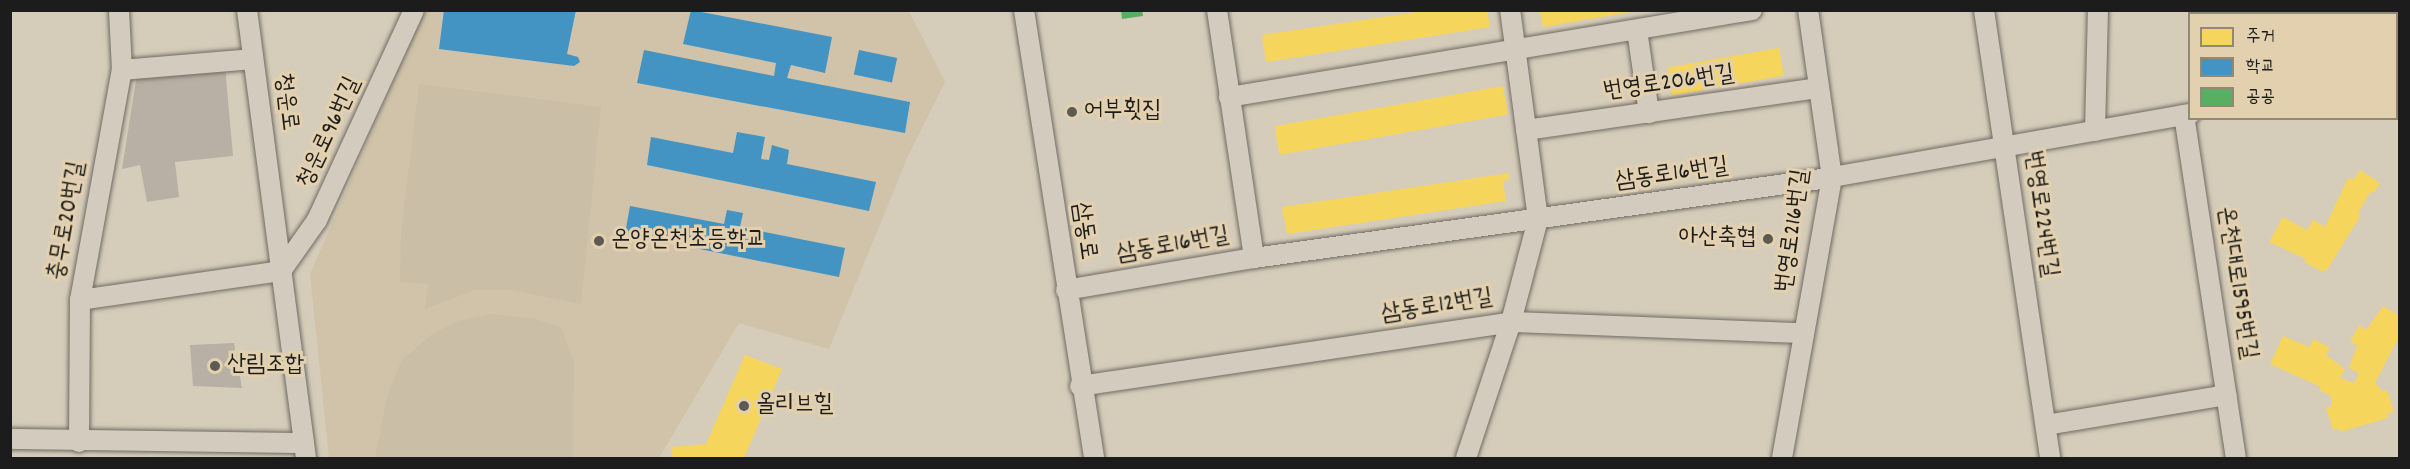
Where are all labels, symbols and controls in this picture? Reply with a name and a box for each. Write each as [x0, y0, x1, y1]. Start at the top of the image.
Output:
legend [2188, 12, 2398, 120]
text: 주거 [2246, 25, 2275, 50]
text: 학교 [2246, 55, 2275, 80]
street label: 번영로206번길 [1602, 61, 1736, 107]
street label: 청운로 [267, 71, 303, 133]
street label: 청운로96번길 [292, 73, 368, 193]
text: 공공 [2246, 85, 2275, 110]
place label: 어부횟집 [1084, 98, 1161, 126]
marker: 어부횟집 [1065, 105, 1079, 119]
street label: 번영로224번길 [2017, 149, 2063, 279]
street label: 삼동로16번길 [1614, 153, 1730, 197]
street label: 충무로20번길 [43, 159, 93, 283]
street label: 번영로216번길 [1771, 168, 1817, 294]
street label: 삼동로 [1065, 200, 1101, 262]
street label: 온천대로1595번길 [2210, 205, 2262, 361]
street label: 삼동로16번길 [1115, 222, 1231, 270]
place label: 아산축협 [1679, 225, 1756, 253]
place label: 온양온천초등학교 [611, 227, 766, 255]
marker: 아산축협 [1761, 232, 1775, 246]
marker: 온양온천초등학교 [592, 234, 606, 248]
street label: 삼동로12번길 [1379, 284, 1495, 330]
place label: 산림조합 [227, 352, 304, 380]
marker: 산림조합 [208, 359, 222, 373]
place label: 올리브힐 [756, 392, 833, 420]
marker: 올리브힐 [737, 399, 751, 413]

